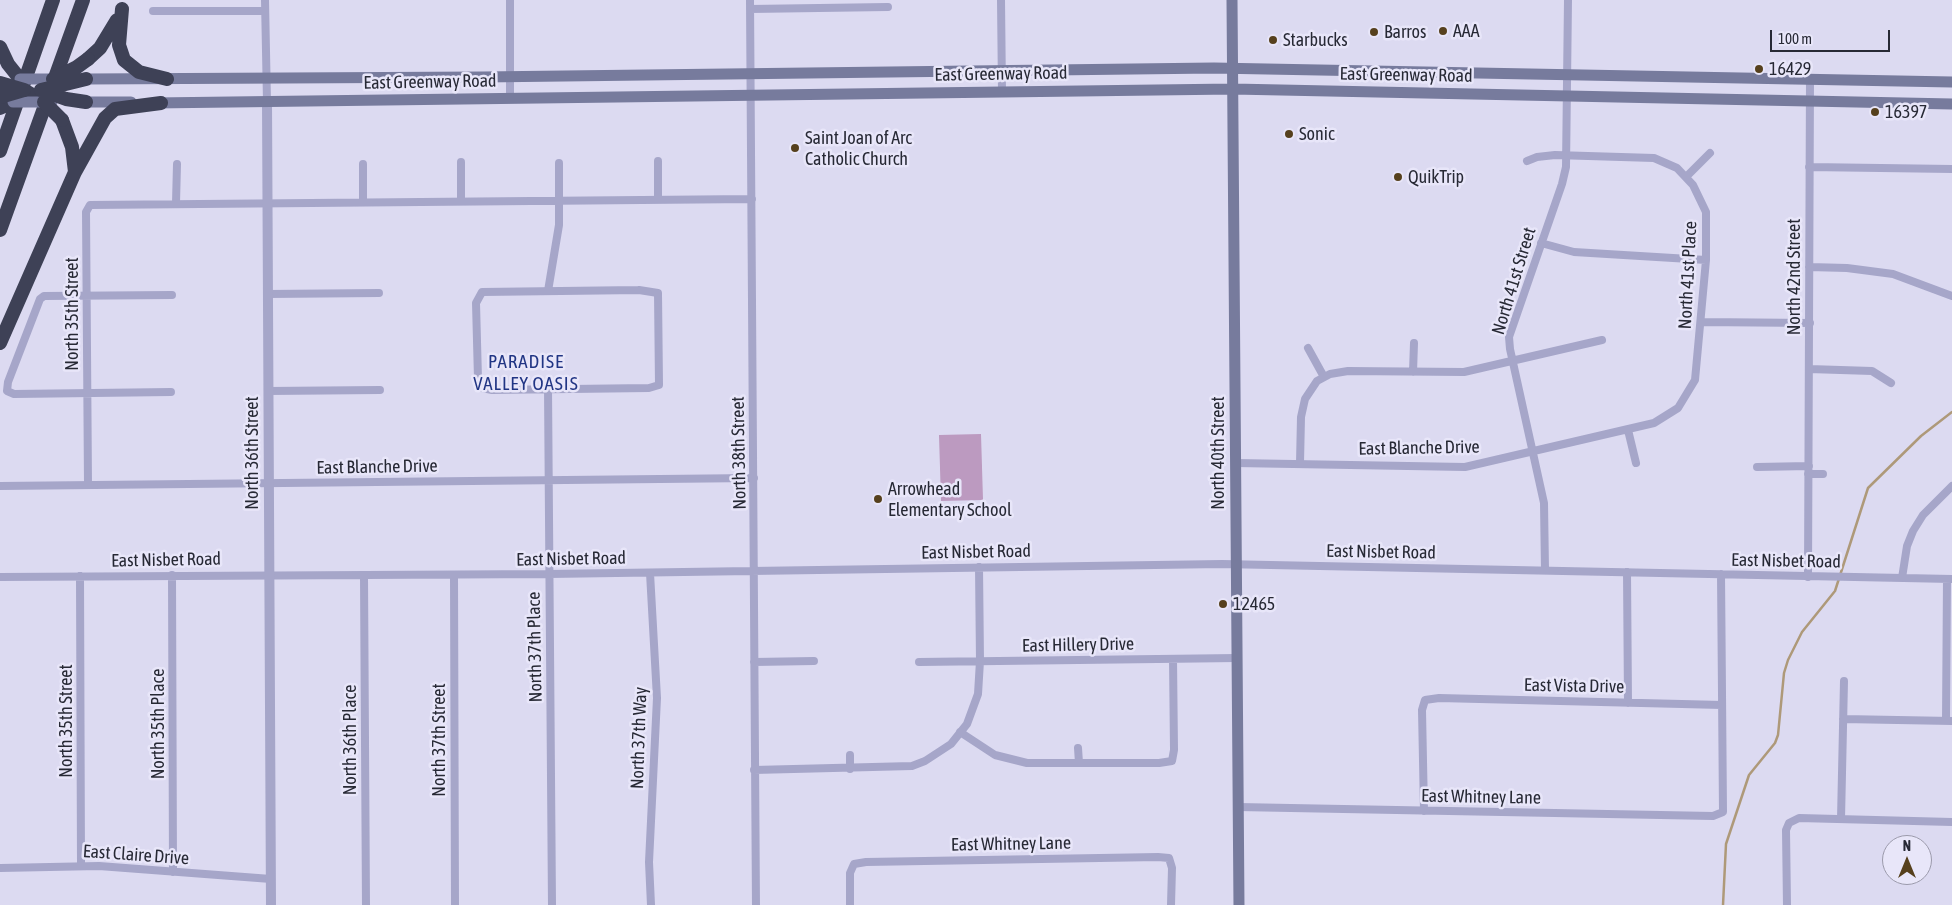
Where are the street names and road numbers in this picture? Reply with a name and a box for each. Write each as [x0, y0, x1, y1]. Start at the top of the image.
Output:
street label: East Greenway Road [934, 62, 1068, 86]
street label: East Greenway Road [1339, 63, 1473, 87]
street label: East Greenway Road [363, 70, 497, 94]
street label: North 42nd Street [1783, 219, 1805, 335]
street label: North 41st Place [1674, 220, 1702, 330]
street label: North 41st Street [1487, 225, 1541, 337]
street label: North 35th Street [61, 257, 83, 371]
street label: North 36th Street [241, 396, 263, 510]
street label: North 38th Street [727, 396, 751, 510]
street label: North 40th Street [1207, 396, 1229, 510]
street label: East Blanche Drive [1358, 436, 1480, 460]
street label: East Blanche Drive [316, 455, 438, 479]
street label: East Nisbet Road [921, 540, 1031, 564]
street label: East Nisbet Road [1326, 540, 1436, 564]
street label: East Nisbet Road [516, 547, 626, 571]
street label: East Nisbet Road [111, 548, 221, 572]
street label: East Nisbet Road [1731, 549, 1841, 573]
street label: North 37th Place [523, 591, 547, 703]
street label: East Hillery Drive [1022, 633, 1134, 657]
street label: North 35th Street [55, 664, 77, 778]
street label: North 35th Place [147, 669, 169, 779]
street label: East Vista Drive [1524, 674, 1624, 698]
street label: North 37th Street [428, 683, 450, 797]
street label: North 36th Place [339, 685, 361, 795]
street label: North 37th Way [626, 687, 652, 789]
street label: East Whitney Lane [1421, 785, 1541, 809]
street label: East Whitney Lane [951, 832, 1071, 856]
street label: East Claire Drive [82, 841, 190, 869]

